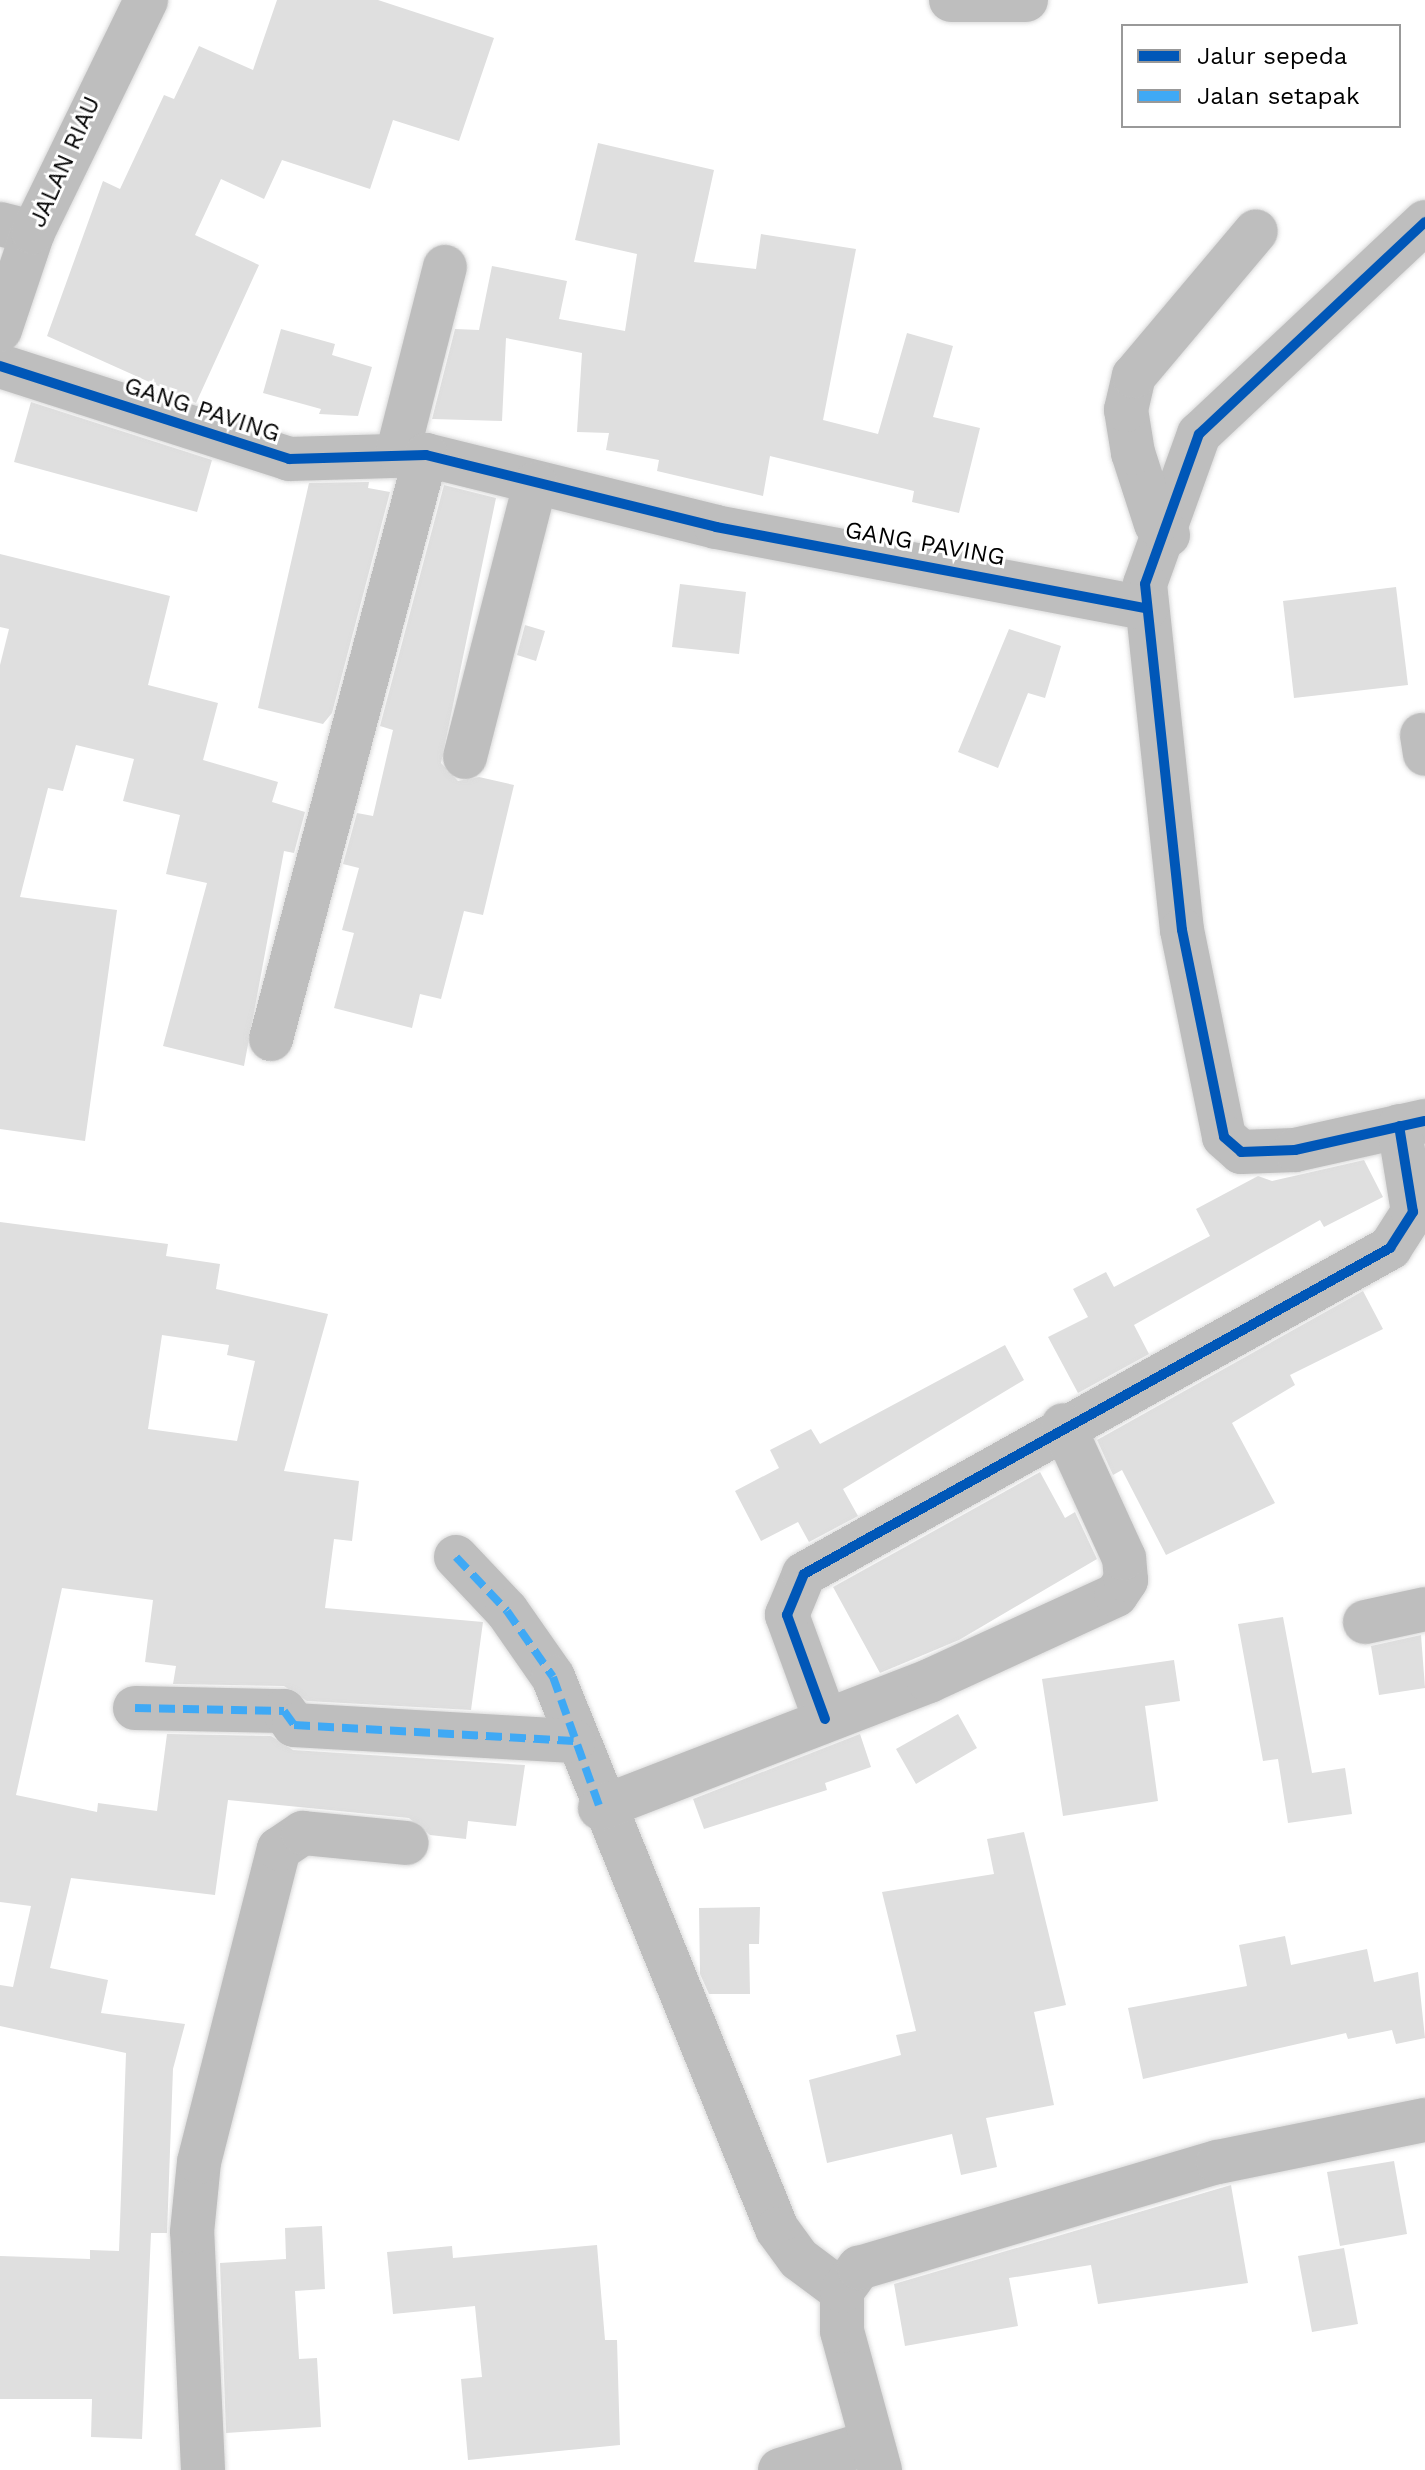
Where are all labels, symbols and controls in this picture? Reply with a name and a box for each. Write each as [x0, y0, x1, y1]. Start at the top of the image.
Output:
legend [1121, 24, 1401, 128]
text: Jalur sepeda [1197, 42, 1347, 70]
text: Jalan setapak [1197, 82, 1360, 110]
street label: JALAN RIAU [23, 92, 107, 232]
street label: GANG PAVING [121, 371, 283, 449]
street label: GANG PAVING [843, 516, 1007, 572]

